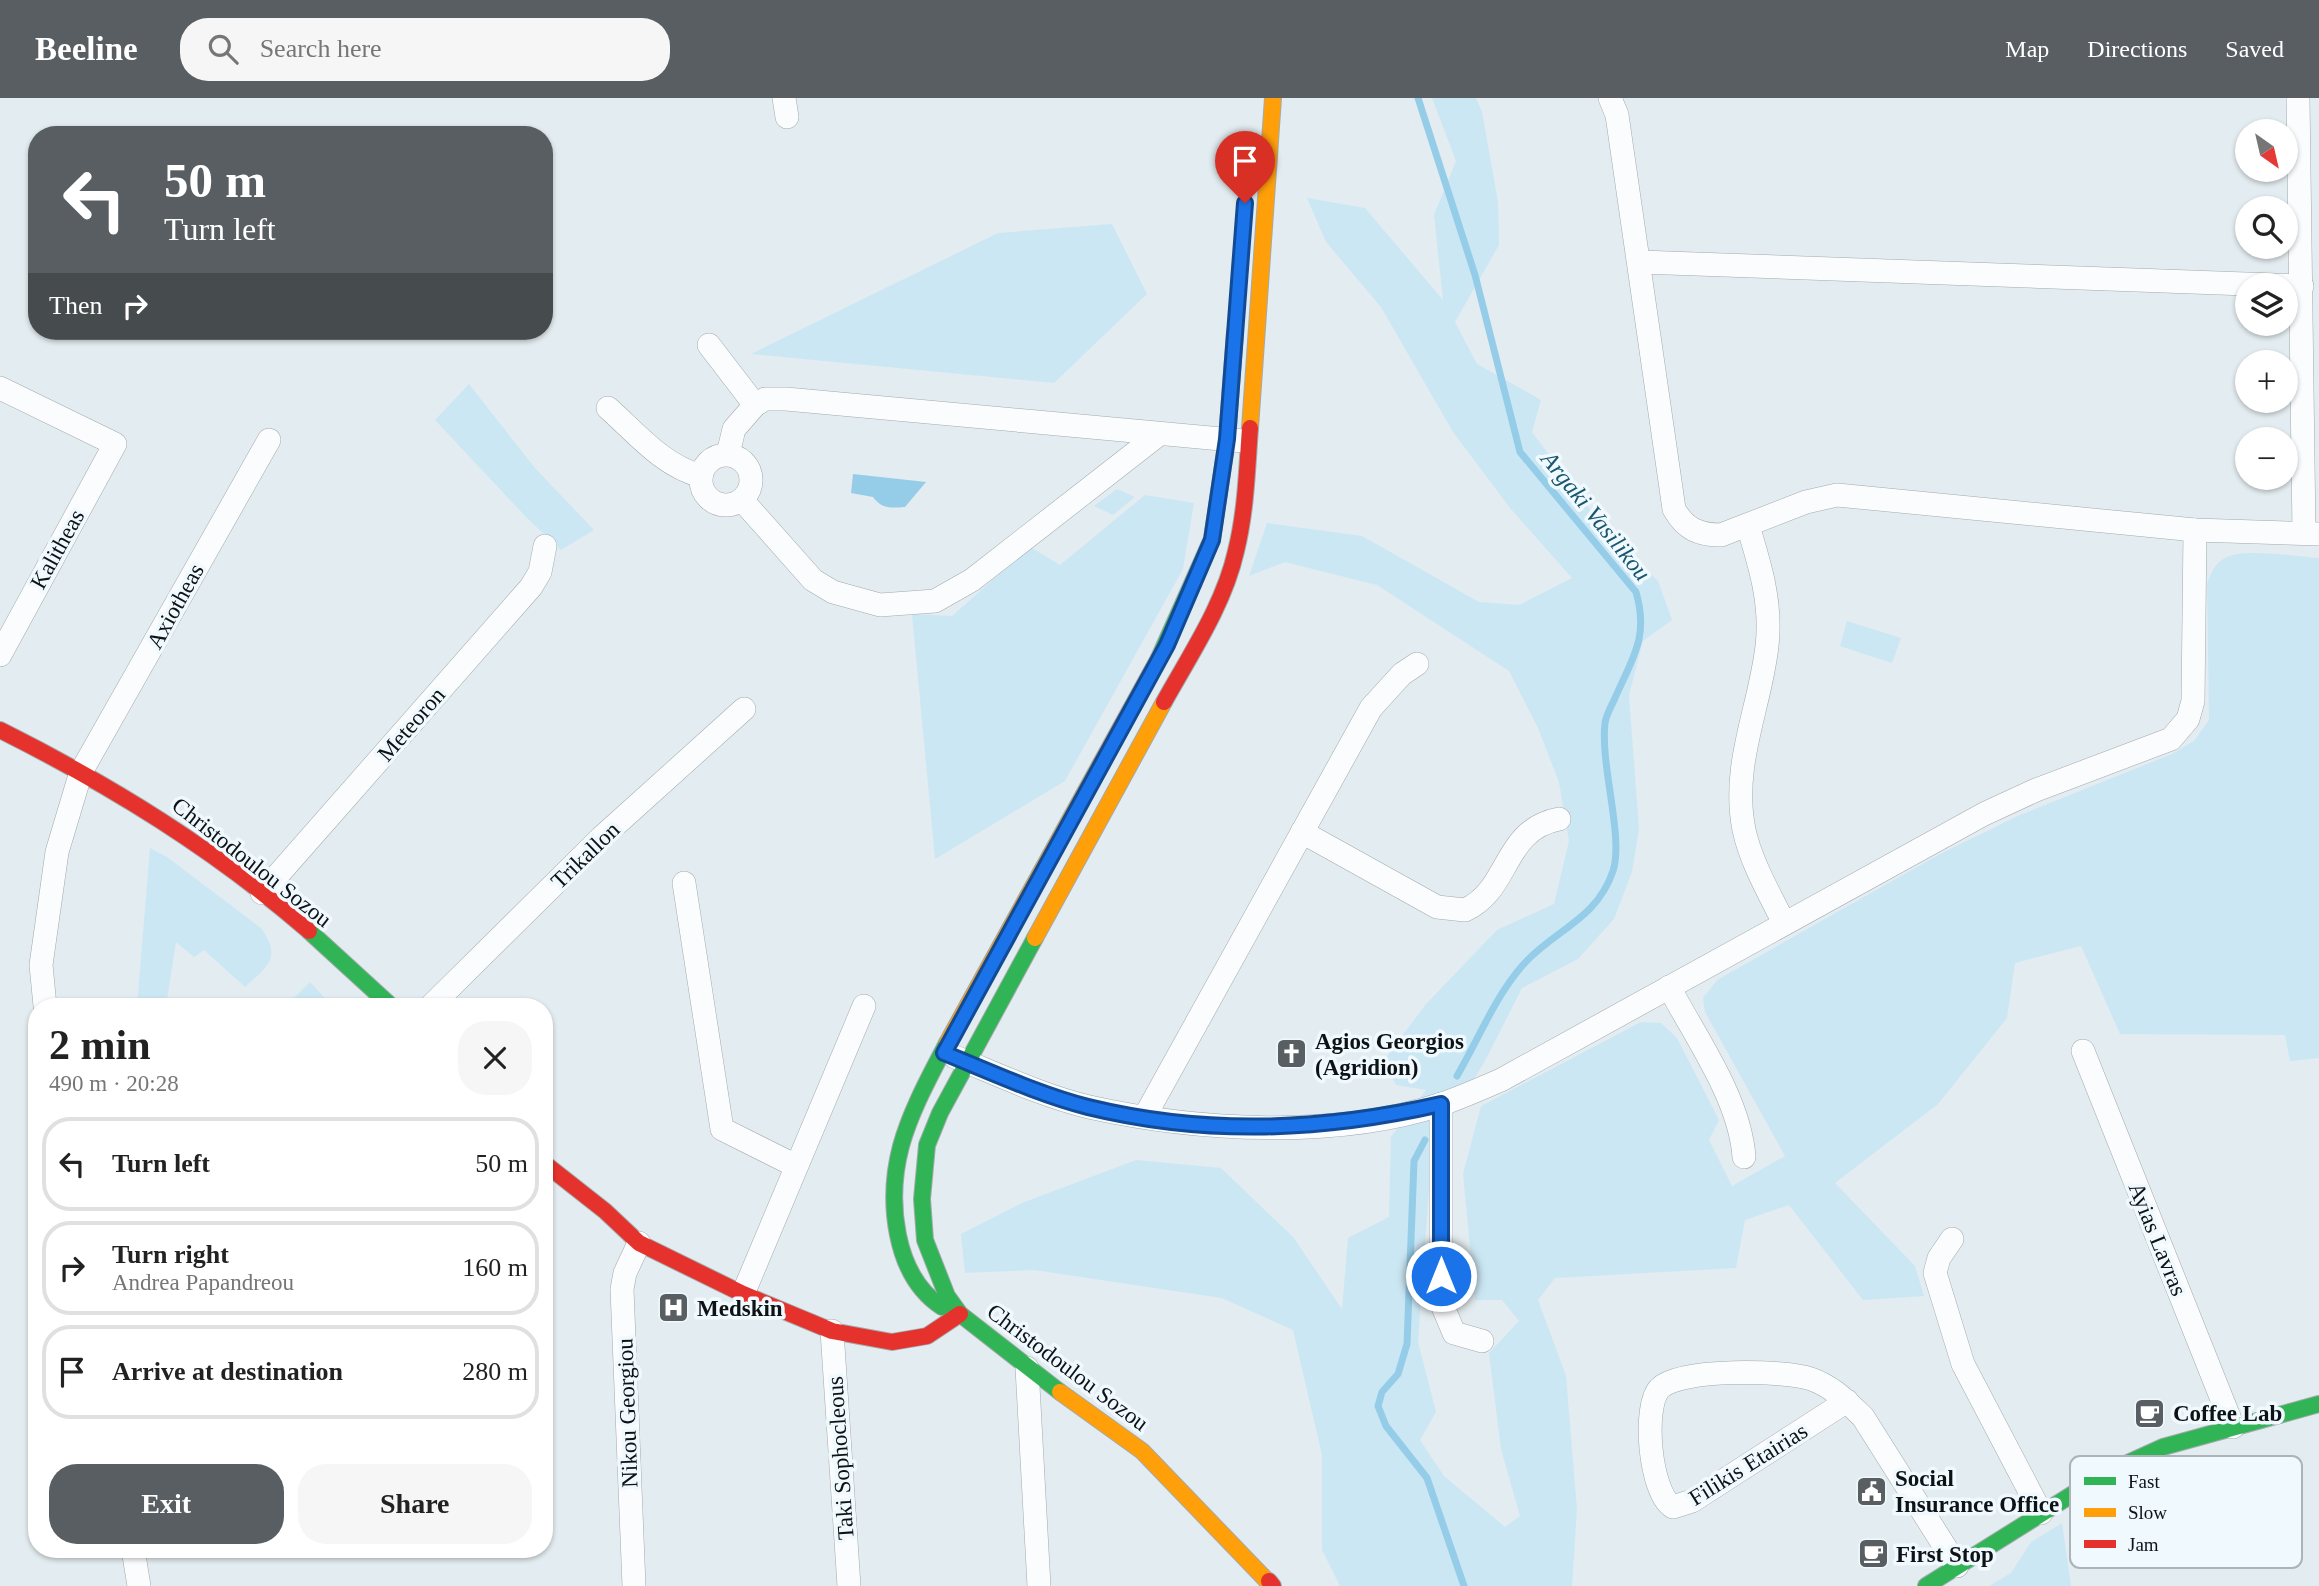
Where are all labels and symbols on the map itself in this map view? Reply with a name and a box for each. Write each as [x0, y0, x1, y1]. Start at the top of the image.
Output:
north arrow [2235, 119, 2298, 182]
pin [1215, 131, 1275, 203]
water label: Argaki Vasilikou [1535, 445, 1656, 586]
street label: Kalitheas [25, 505, 89, 593]
street label: Axiotheas [142, 559, 209, 653]
street label: Meteoron [373, 682, 450, 766]
street label: Christodoulou Sozou [167, 793, 337, 933]
street label: Trikallon [546, 817, 625, 894]
place label: Agios Georgios (Agridion) [1315, 1029, 1464, 1080]
church icon: Agios Georgios (Agridion) [1275, 1037, 1309, 1071]
street label: Ayias Lavras [2123, 1179, 2192, 1299]
position arrow [1404, 1239, 1478, 1313]
hospital icon: Medskin [657, 1291, 691, 1325]
place label: Medskin [697, 1296, 783, 1321]
street label: Christodoulou Sozou [982, 1299, 1153, 1436]
street label: Nikou Georgiou [612, 1337, 643, 1488]
street label: Taki Sophocleous [822, 1375, 859, 1541]
cafe icon: Coffee Lab [2133, 1396, 2167, 1430]
place label: Coffee Lab [2173, 1401, 2282, 1426]
street label: Filikis Etairias [1684, 1418, 1812, 1511]
legend [2070, 1456, 2302, 1568]
place label: Social Insurance Office [1895, 1466, 2059, 1517]
text: Fast [2128, 1471, 2160, 1492]
public building icon: Social Insurance Office [1855, 1474, 1889, 1508]
text: Slow [2128, 1502, 2167, 1523]
text: Jam [2128, 1534, 2159, 1555]
cafe icon: First Stop [1856, 1537, 1890, 1571]
place label: First Stop [1896, 1542, 1994, 1567]

